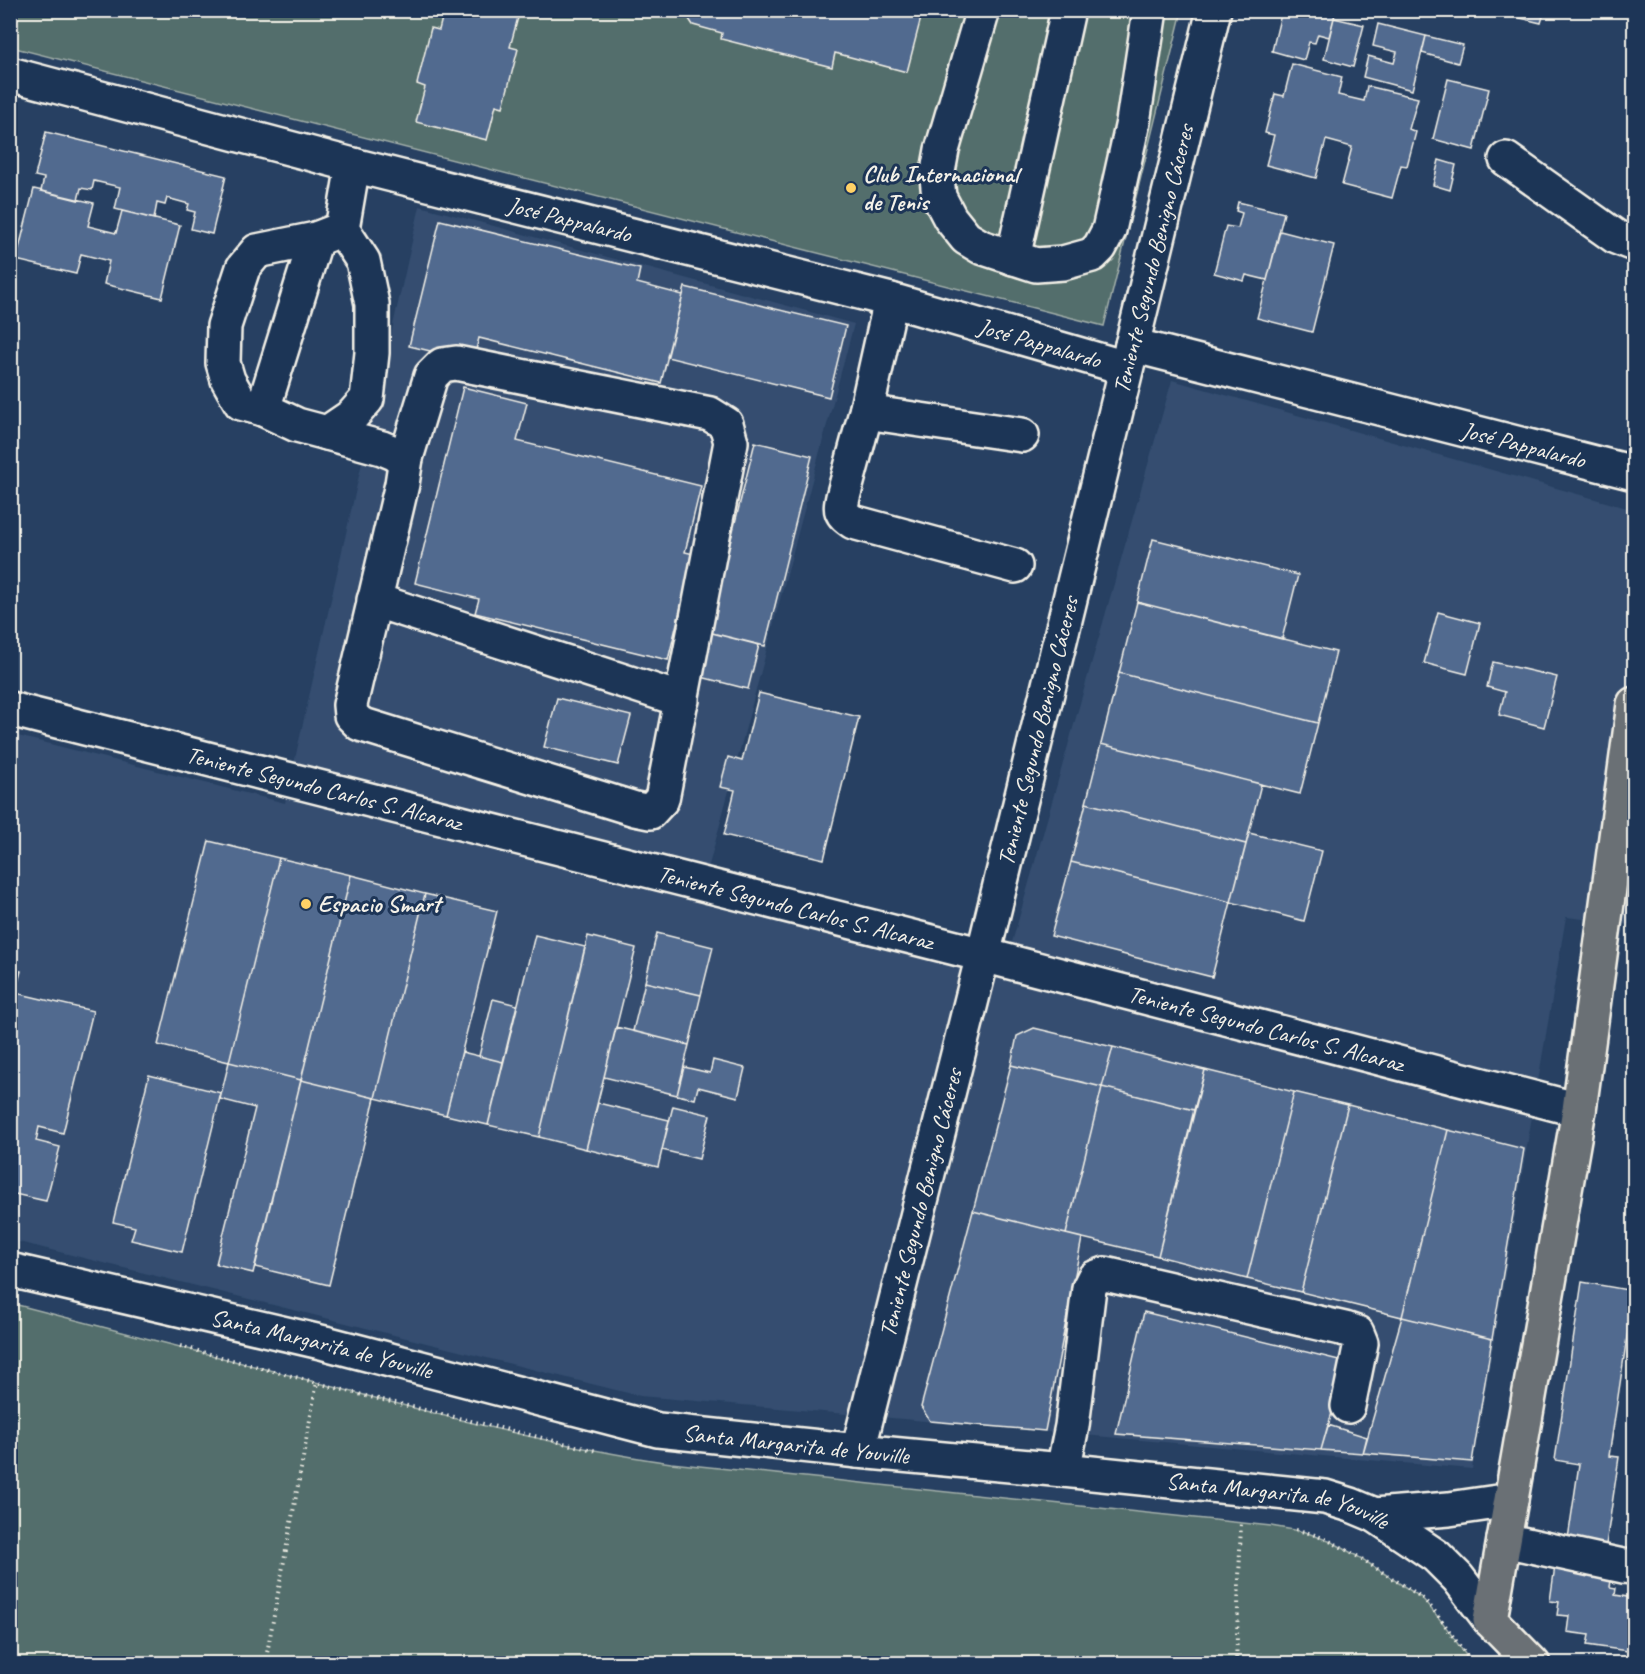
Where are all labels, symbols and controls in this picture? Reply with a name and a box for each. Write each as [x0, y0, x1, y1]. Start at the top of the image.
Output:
street label: Teniente Segundo Benigno Cáceres [1106, 120, 1201, 396]
place label: Club Internacional de Tenis [863, 159, 1023, 217]
marker: Club Internacional de Tenis [844, 181, 858, 195]
street label: José Pappalardo [504, 189, 636, 250]
street label: José Pappalardo [974, 311, 1106, 375]
street label: José Pappalardo [1458, 414, 1590, 475]
street label: Teniente Segundo Benigno Cáceres [990, 592, 1085, 869]
street label: Teniente Segundo Carlos S. Alcaraz [183, 739, 467, 838]
street label: Teniente Segundo Carlos S. Alcaraz [654, 858, 938, 957]
place label: Espacio Smart [318, 889, 444, 919]
marker: Espacio Smart [299, 897, 313, 911]
street label: Teniente Segundo Carlos S. Alcaraz [1125, 978, 1409, 1079]
street label: Teniente Segundo Benigno Cáceres [872, 1064, 969, 1340]
street label: Santa Margarita de Youville [208, 1302, 438, 1386]
street label: Santa Margarita de Youville [681, 1418, 912, 1471]
street label: Santa Margarita de Youville [1165, 1466, 1397, 1537]

